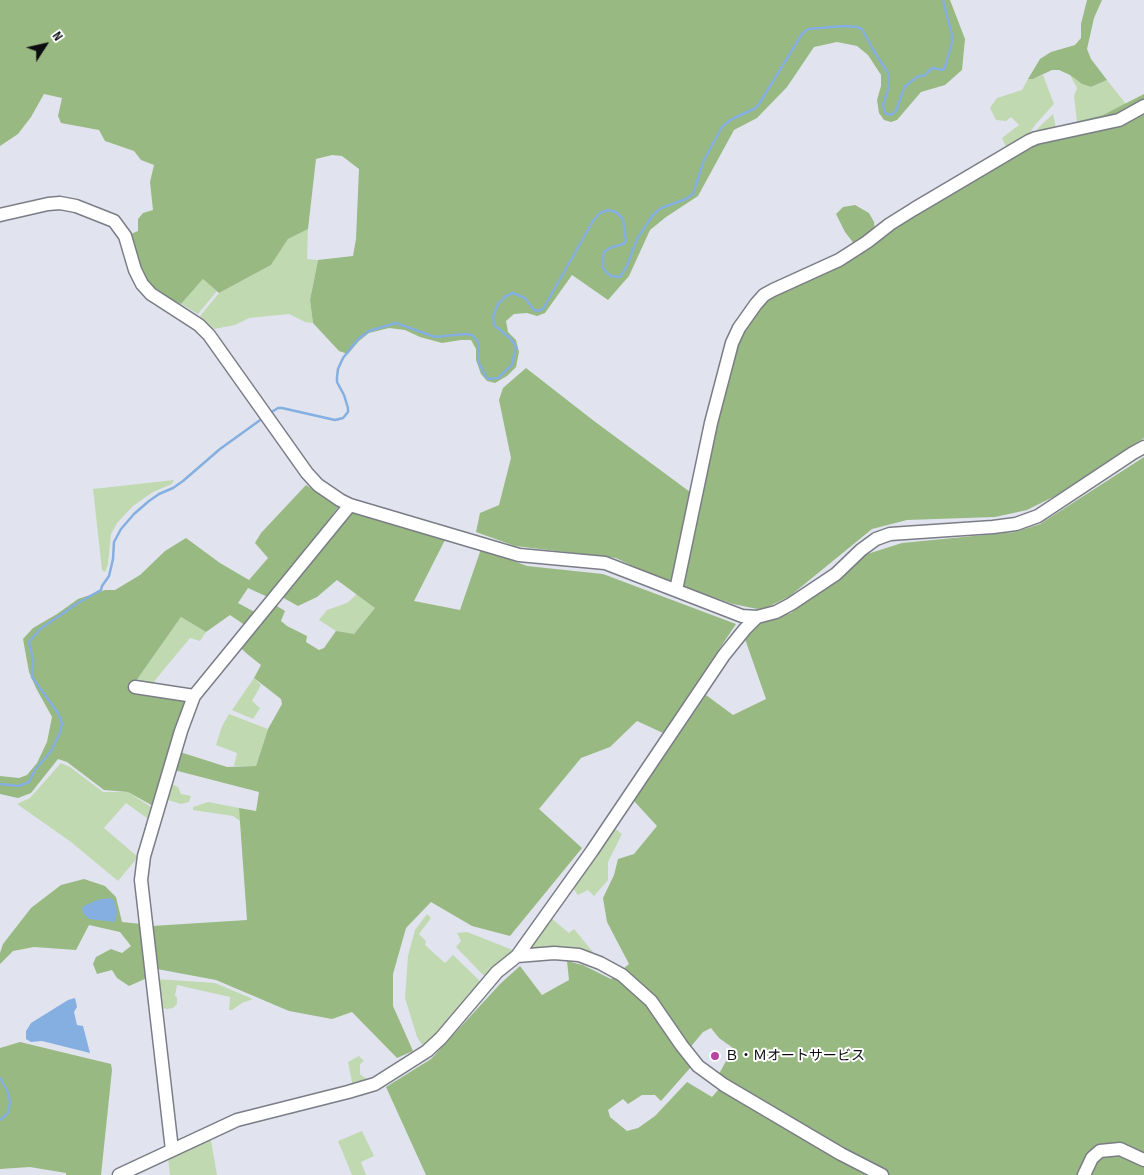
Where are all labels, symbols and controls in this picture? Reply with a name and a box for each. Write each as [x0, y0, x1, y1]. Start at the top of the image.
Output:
north arrow [20, 20, 70, 70]
text: N [49, 28, 67, 44]
place label: Ｂ・Ｍオートサービス [725, 1048, 865, 1064]
marker: Ｂ・Ｍオートサービス [709, 1050, 721, 1062]

